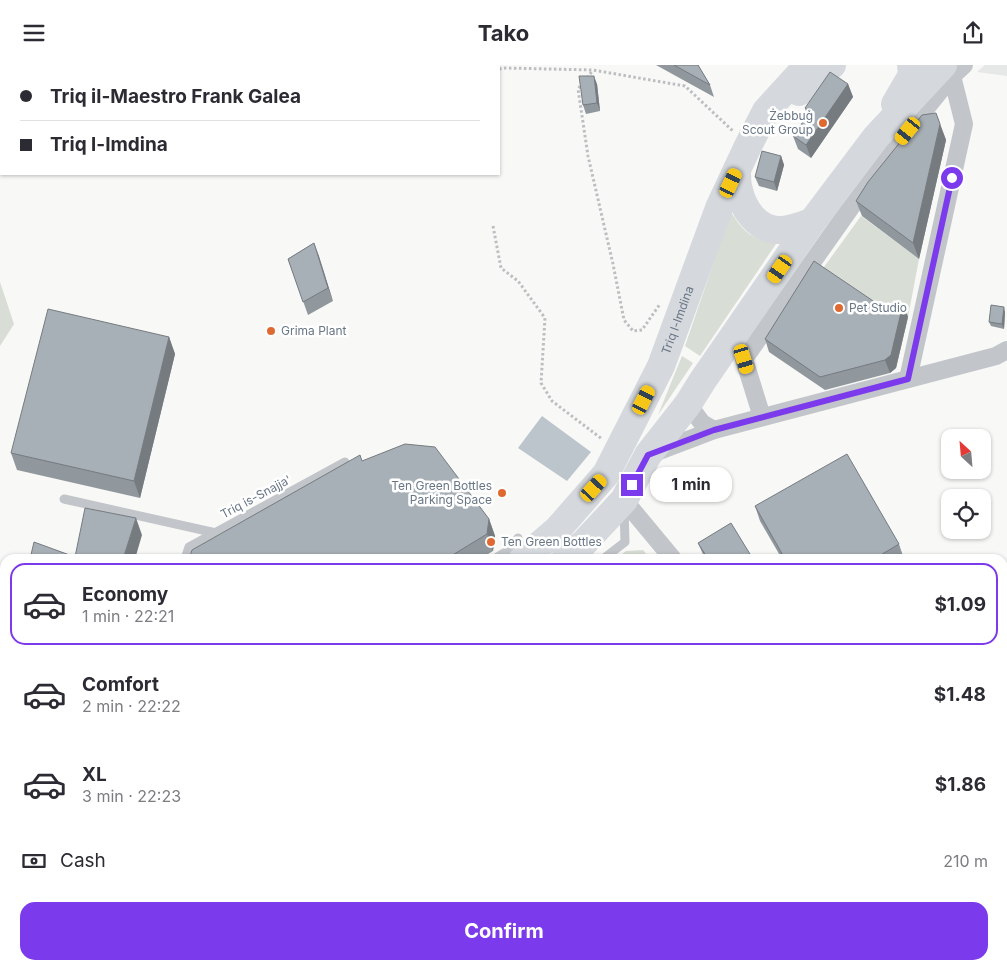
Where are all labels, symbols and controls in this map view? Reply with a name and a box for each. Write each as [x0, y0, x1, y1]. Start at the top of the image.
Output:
icon: menu [20, 19, 48, 47]
icon: share [959, 19, 987, 47]
text: Tako [478, 20, 529, 46]
text: Triq il-Maestro Frank Galea [50, 85, 301, 108]
place label: Żebbuġ Scout Group [742, 108, 813, 137]
car [892, 115, 923, 147]
marker: Żebbuġ Scout Group [817, 117, 829, 129]
text: Triq l-Imdina [50, 133, 168, 156]
car [717, 166, 744, 200]
route start [941, 167, 963, 189]
car [765, 252, 794, 286]
street label: Triq l-Imdina [658, 284, 697, 356]
place label: Pet Studio [849, 300, 907, 315]
marker: Pet Studio [833, 302, 845, 314]
place label: Grima Plant [281, 323, 347, 338]
marker: Grima Plant [265, 325, 277, 337]
car [732, 342, 755, 376]
car [630, 383, 657, 417]
north arrow [941, 429, 991, 479]
map controls [941, 429, 991, 539]
callout: 1 min [650, 467, 732, 503]
street label: Triq is-Snajja' [218, 472, 294, 521]
car [578, 472, 609, 504]
route end [621, 474, 643, 496]
text: 1 min [671, 474, 711, 494]
place label: Ten Green Bottles Parking Space [391, 478, 492, 507]
marker: Ten Green Bottles Parking Space [496, 487, 508, 499]
button: locate [941, 489, 991, 539]
place label: Ten Green Bottles [501, 534, 602, 549]
marker: Ten Green Bottles [485, 536, 497, 548]
icon: car [22, 582, 67, 627]
text: Economy [82, 583, 168, 606]
text: $1.09 [934, 593, 986, 616]
text: 1 min · 22:21 [82, 606, 174, 626]
icon: car [22, 672, 67, 717]
text: Comfort [82, 673, 159, 696]
text: $1.48 [934, 683, 986, 706]
text: 2 min · 22:22 [82, 696, 181, 716]
icon: car [22, 762, 67, 807]
text: XL [82, 763, 107, 786]
text: $1.86 [935, 773, 986, 796]
text: 3 min · 22:23 [82, 786, 181, 806]
icon: cash [20, 847, 48, 875]
text: Cash [60, 849, 106, 872]
text: 210 m [943, 851, 988, 871]
button: Confirm [20, 902, 988, 960]

